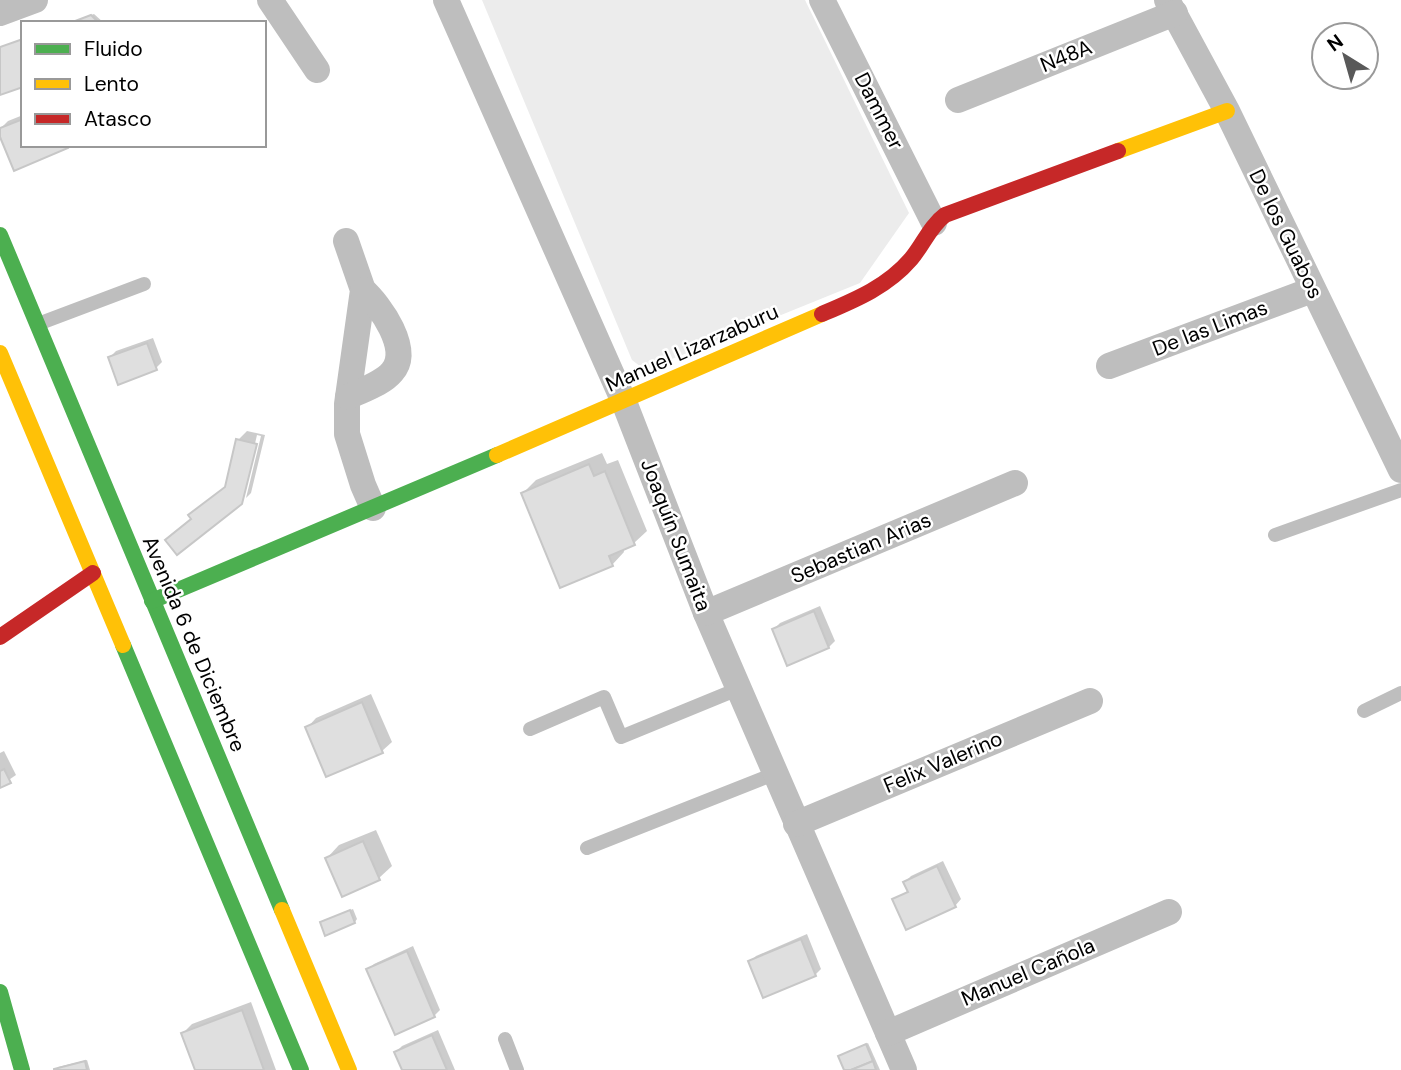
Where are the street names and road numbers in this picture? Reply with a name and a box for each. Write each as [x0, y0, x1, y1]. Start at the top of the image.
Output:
street label: N48A [1036, 33, 1096, 79]
street label: Dammer [848, 68, 910, 155]
street label: De los Guabos [1243, 165, 1329, 303]
street label: De las Limas [1149, 293, 1271, 363]
street label: Manuel Lizarzaburu [601, 297, 783, 399]
street label: Joaquín Sumaita [634, 455, 718, 615]
street label: Sebastian Arias [787, 506, 935, 590]
street label: Avenida 6 de Diciembre [136, 532, 252, 756]
street label: Felix Valerino [879, 724, 1007, 800]
street label: Manuel Cañola [957, 931, 1099, 1013]

